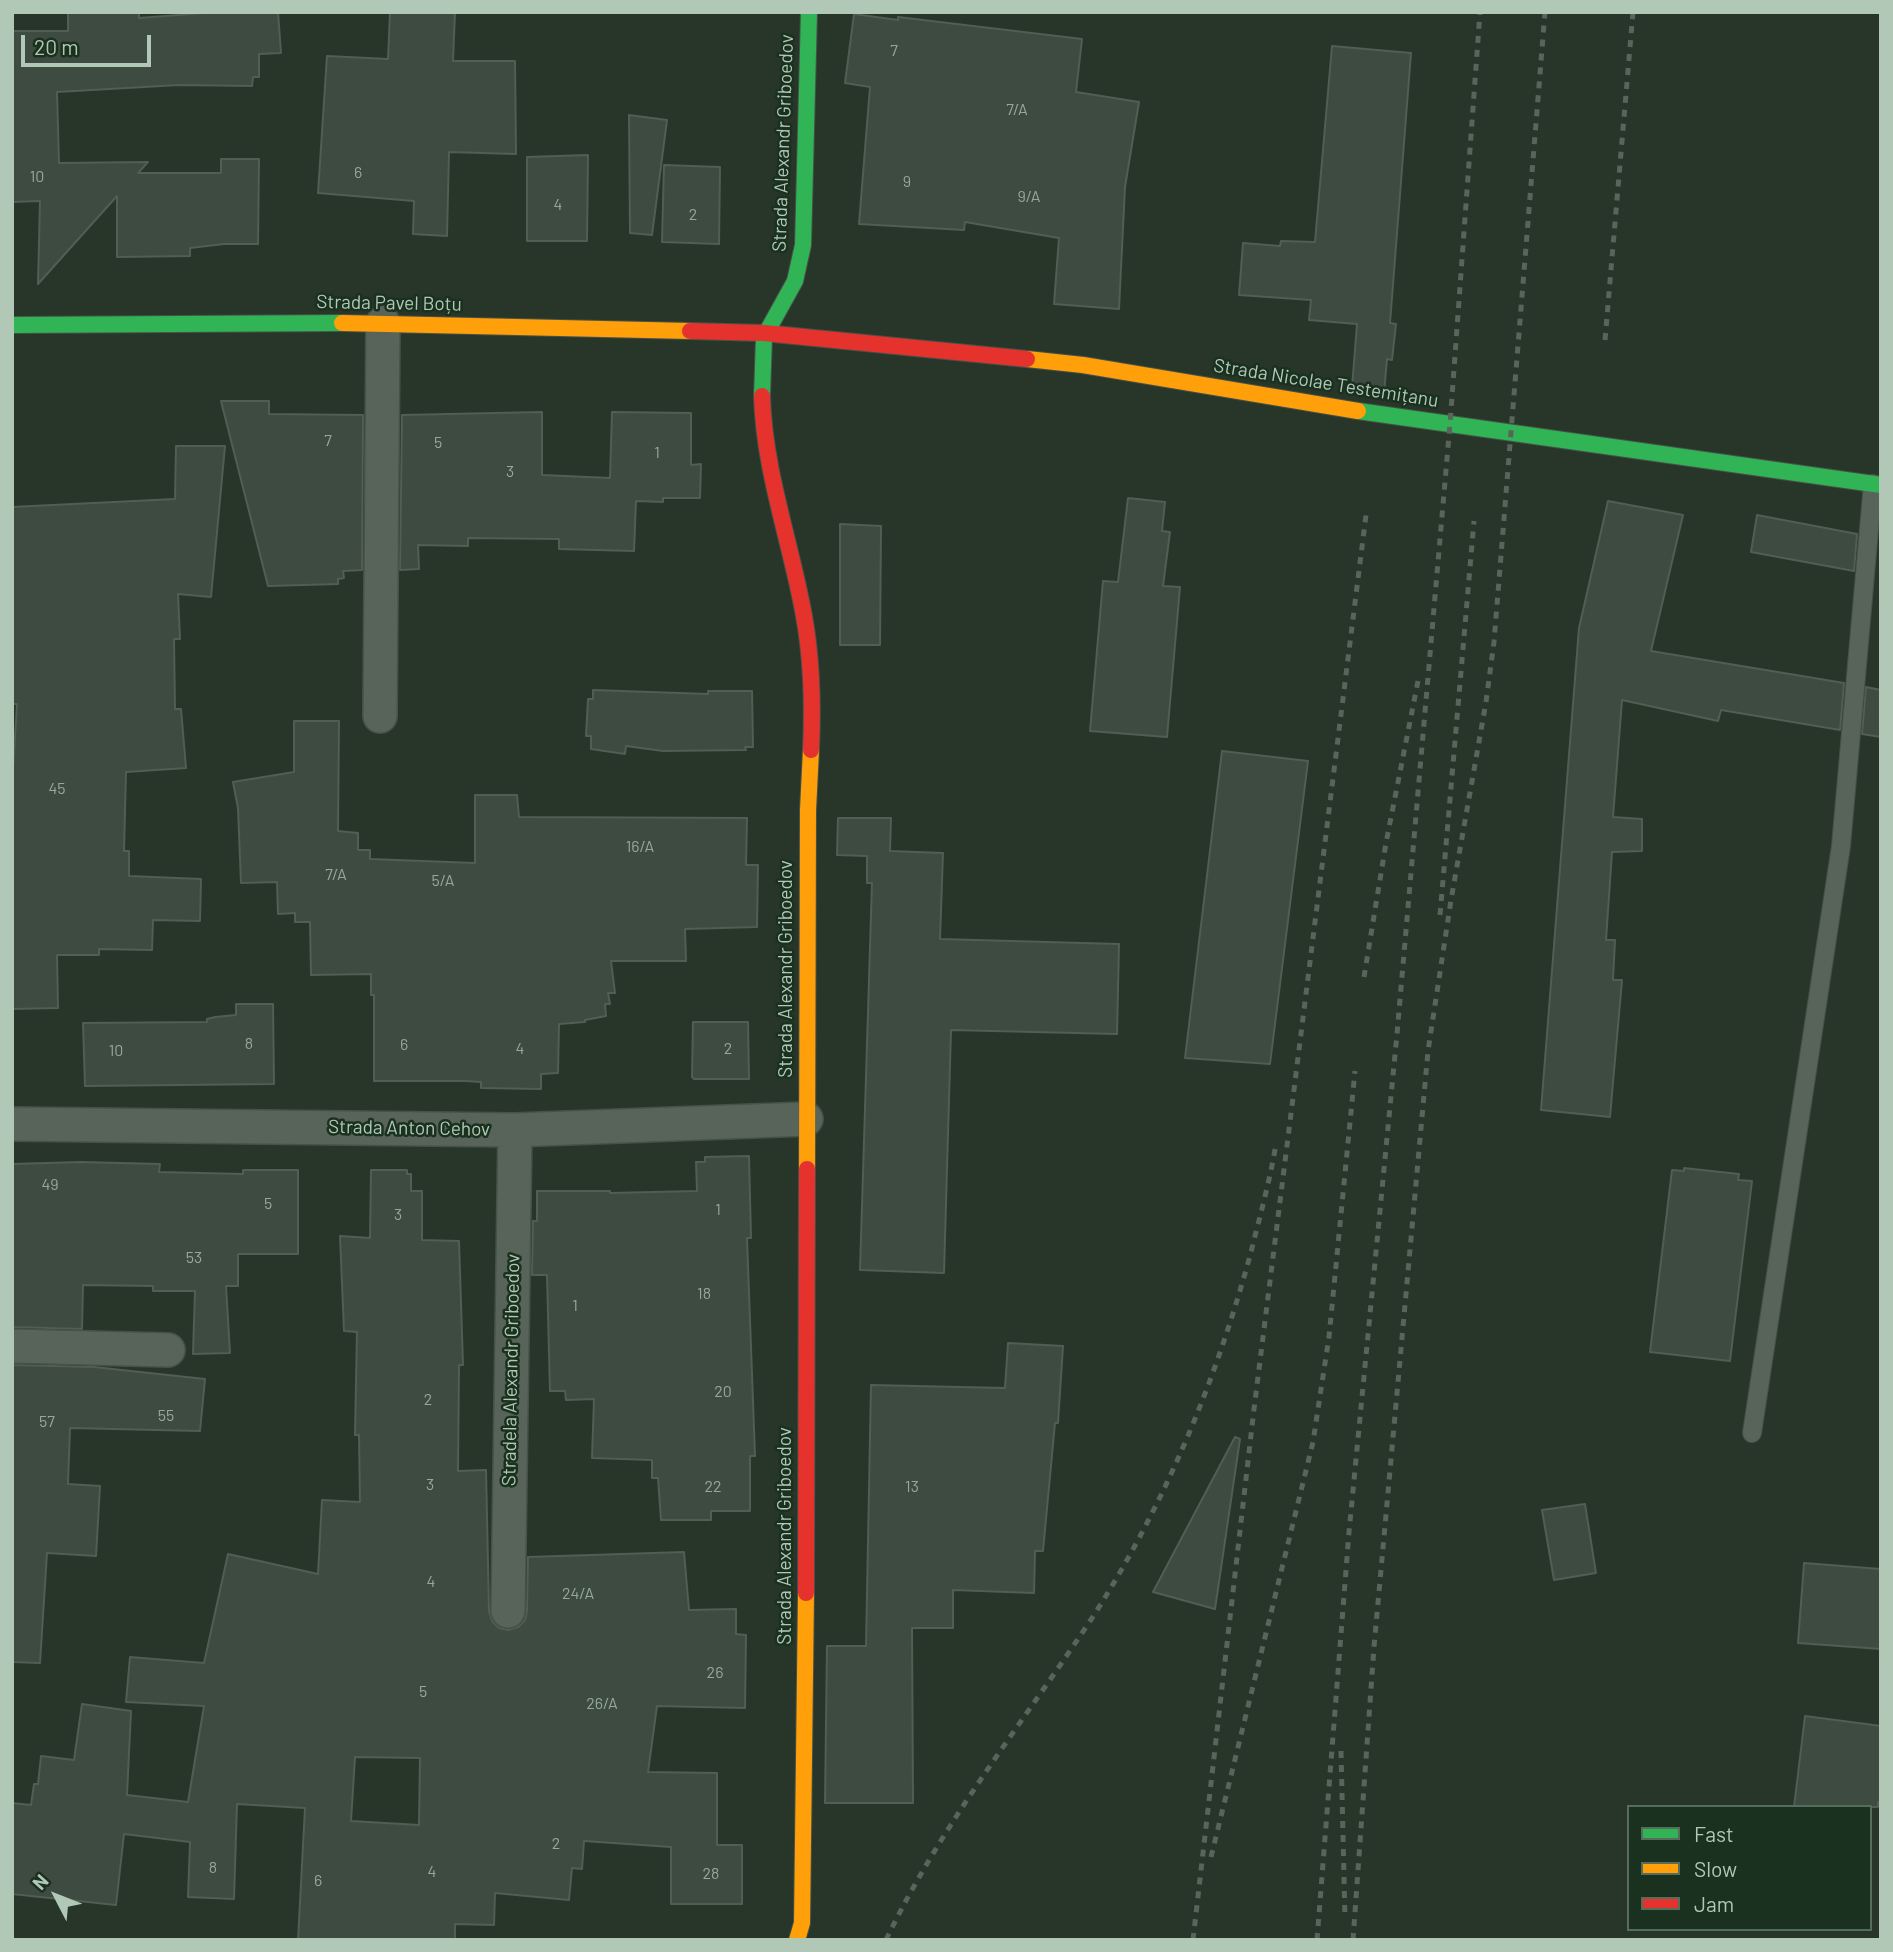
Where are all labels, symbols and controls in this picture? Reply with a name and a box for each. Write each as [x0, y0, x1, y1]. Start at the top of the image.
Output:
scale bar [24, 21, 154, 65]
text: 20 m [34, 34, 79, 59]
street label: Strada Alexandr Griboedov [768, 34, 798, 252]
house number: 7 [890, 41, 898, 61]
house number: 7/A [1006, 100, 1028, 120]
house number: 6 [354, 163, 362, 183]
house number: 10 [30, 167, 44, 187]
house number: 9 [903, 172, 911, 192]
house number: 9/A [1017, 187, 1041, 207]
house number: 4 [554, 195, 562, 215]
house number: 2 [689, 205, 697, 225]
street label: Strada Pavel Boțu [316, 290, 462, 316]
street label: Strada Nicolae Testemițanu [1212, 354, 1440, 412]
house number: 7 [324, 431, 332, 451]
house number: 5 [434, 433, 442, 453]
house number: 1 [654, 443, 660, 463]
house number: 3 [506, 462, 514, 482]
house number: 45 [48, 779, 66, 799]
house number: 16/A [626, 837, 654, 857]
street label: Strada Alexandr Griboedov [775, 860, 797, 1078]
house number: 7/A [325, 865, 347, 885]
house number: 5/A [431, 871, 455, 891]
house number: 8 [245, 1034, 253, 1054]
house number: 6 [400, 1035, 408, 1055]
house number: 4 [516, 1039, 524, 1059]
house number: 2 [724, 1039, 732, 1059]
house number: 10 [109, 1041, 123, 1061]
street label: Strada Anton Cehov [328, 1115, 490, 1141]
house number: 49 [41, 1175, 59, 1195]
house number: 5 [264, 1194, 272, 1214]
house number: 1 [715, 1200, 721, 1220]
house number: 3 [394, 1205, 402, 1225]
house number: 53 [186, 1248, 202, 1268]
street label: Stradela Alexandr Griboedov [498, 1254, 524, 1486]
house number: 18 [697, 1284, 711, 1304]
house number: 1 [572, 1296, 578, 1316]
house number: 20 [714, 1382, 732, 1402]
house number: 2 [424, 1390, 432, 1410]
house number: 55 [158, 1406, 174, 1426]
house number: 57 [39, 1412, 55, 1432]
street label: Strada Alexandr Griboedov [774, 1427, 796, 1645]
house number: 3 [426, 1475, 434, 1495]
house number: 22 [704, 1477, 722, 1497]
house number: 13 [905, 1477, 919, 1497]
house number: 4 [427, 1572, 435, 1592]
house number: 24/A [562, 1584, 594, 1604]
house number: 26 [707, 1663, 723, 1683]
house number: 5 [419, 1682, 427, 1702]
house number: 26/A [586, 1694, 618, 1714]
legend [1627, 1805, 1872, 1931]
text: Fast [1694, 1821, 1734, 1846]
house number: 2 [552, 1834, 560, 1854]
text: Slow [1694, 1856, 1737, 1881]
house number: 8 [209, 1858, 217, 1878]
north arrow [21, 1861, 91, 1931]
house number: 4 [428, 1862, 436, 1882]
house number: 28 [703, 1864, 719, 1884]
text: N [27, 1869, 53, 1894]
house number: 6 [314, 1871, 322, 1891]
text: Jam [1694, 1891, 1734, 1916]

